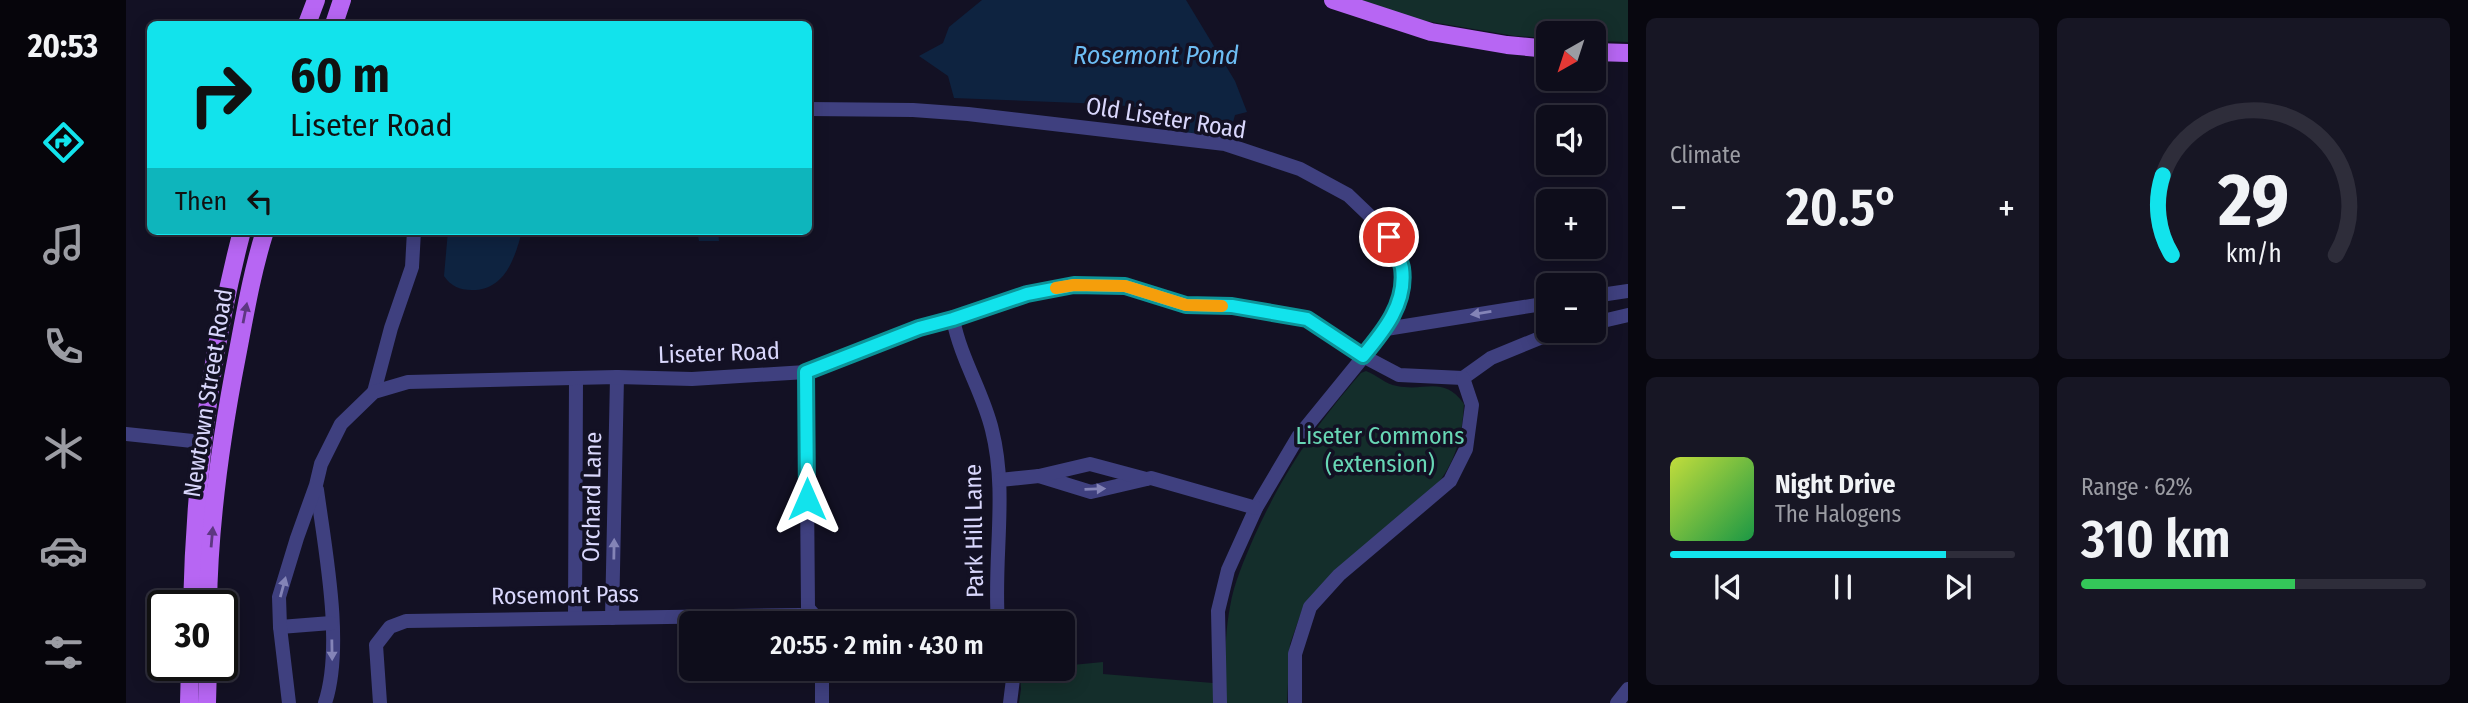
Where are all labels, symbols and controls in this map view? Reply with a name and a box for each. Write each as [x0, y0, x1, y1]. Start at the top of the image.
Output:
north arrow [1536, 21, 1606, 91]
map controls [1536, 21, 1606, 343]
text: 20:53 [28, 27, 98, 65]
water label: Rosemont Pond [1073, 40, 1239, 71]
text: 60 m [290, 46, 390, 105]
icon: right [175, 49, 266, 140]
street label: Old Liseter Road [1084, 92, 1248, 144]
button: sound [1536, 105, 1606, 175]
text: Liseter Road [290, 106, 453, 144]
icon: directions [39, 118, 88, 167]
text: Climate [1670, 141, 1741, 169]
text: 29 [2217, 157, 2289, 244]
text: 20.5° [1786, 176, 1899, 239]
icon: left [241, 182, 279, 220]
text: − [1670, 185, 1687, 231]
text: + [1998, 185, 2015, 231]
text: Then [175, 186, 227, 217]
button: + [1536, 189, 1606, 259]
pin [1359, 207, 1419, 267]
icon: arrive [1370, 218, 1408, 256]
icon: music [39, 220, 88, 269]
text: km/h [2226, 238, 2281, 268]
button: − [1536, 273, 1606, 343]
street label: Newtown Street Road [178, 287, 238, 499]
one-way arrow [240, 302, 251, 324]
one-way arrow [1470, 308, 1492, 319]
icon: phone [39, 322, 88, 371]
street label: Liseter Road [658, 337, 780, 369]
park label: Liseter Commons (extension) [1296, 422, 1464, 478]
icon: climate [39, 424, 88, 473]
street label: Orchard Lane [577, 432, 607, 562]
position arrow [770, 462, 844, 536]
street label: Park Hill Lane [959, 464, 989, 598]
text: Night Drive [1775, 469, 1895, 500]
text: Range · 62% [2081, 473, 2193, 501]
one-way arrow [1084, 483, 1106, 494]
text: The Halogens [1775, 500, 1901, 528]
text: 310 km [2081, 508, 2231, 571]
icon: car [39, 526, 88, 575]
one-way arrow [207, 526, 218, 548]
one-way arrow [608, 538, 620, 560]
icon: previous [1709, 568, 1747, 606]
icon: pause [1824, 568, 1862, 606]
icon: next [1939, 568, 1977, 606]
one-way arrow [278, 576, 288, 597]
street label: Rosemont Pass [491, 580, 639, 610]
speed limit sign: 30 [147, 590, 238, 681]
icon: filters [39, 628, 88, 677]
text: 20:55 · 2 min · 430 m [770, 630, 984, 661]
one-way arrow [326, 639, 338, 661]

